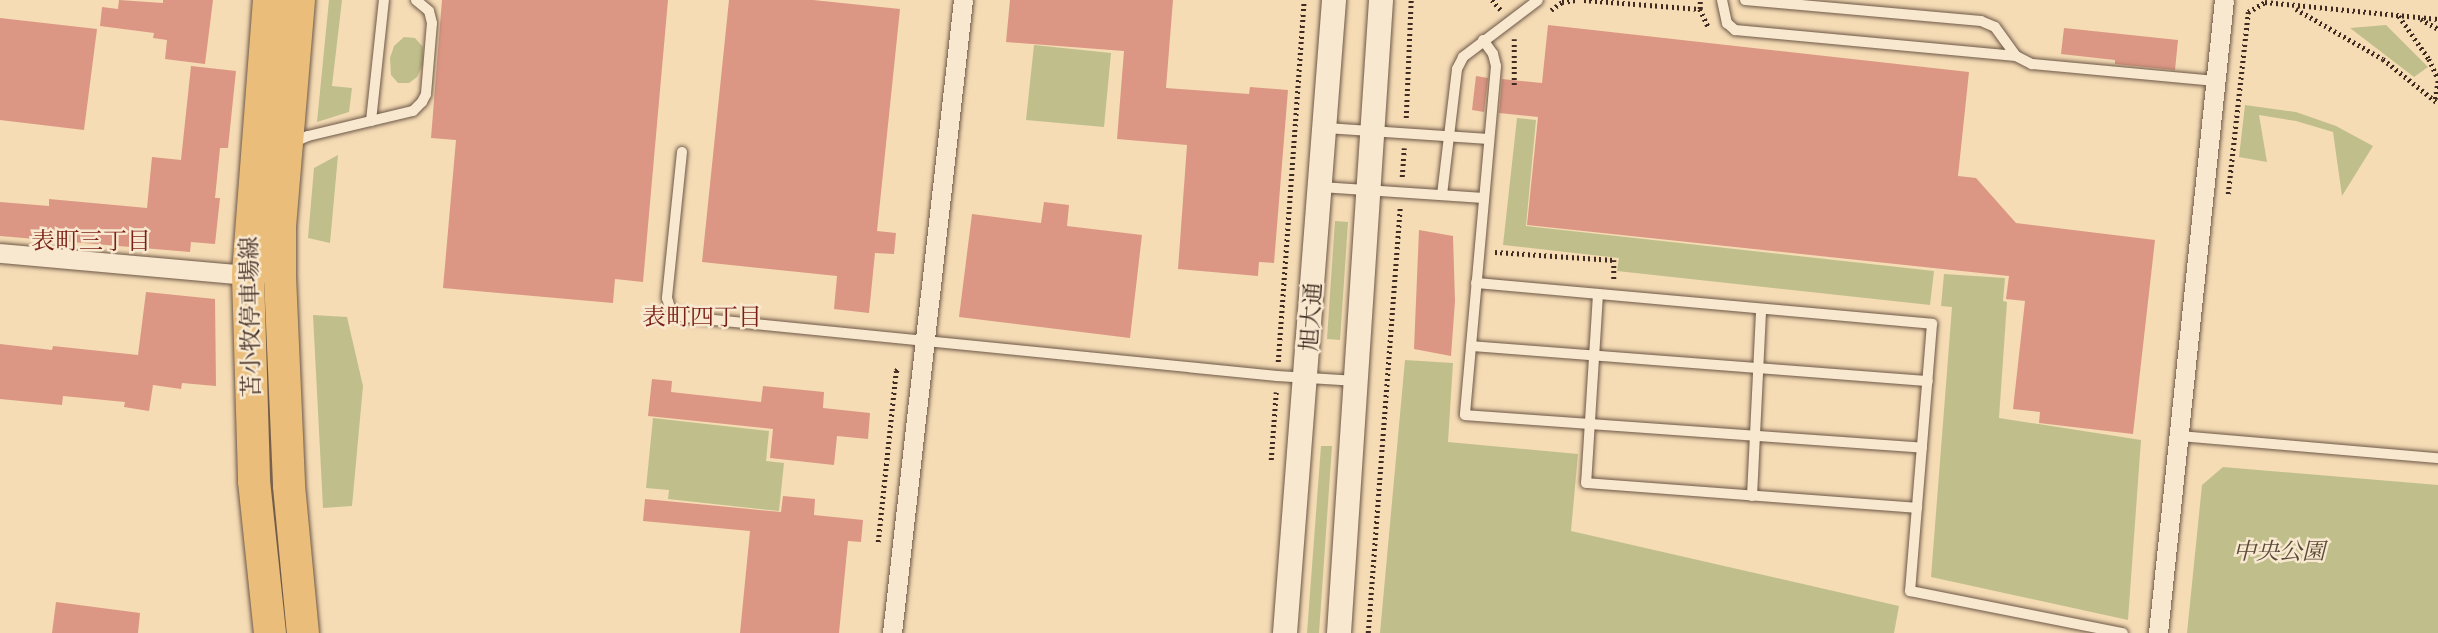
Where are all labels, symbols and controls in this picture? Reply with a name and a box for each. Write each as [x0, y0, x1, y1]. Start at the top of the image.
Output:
district label: 表町三丁目 [31, 228, 151, 256]
street label: 苫小牧停車場線 [236, 236, 266, 398]
street label: 旭大通 [1296, 282, 1328, 352]
district label: 表町四丁目 [642, 304, 762, 332]
park label: 中央公園 [2233, 538, 2325, 566]

